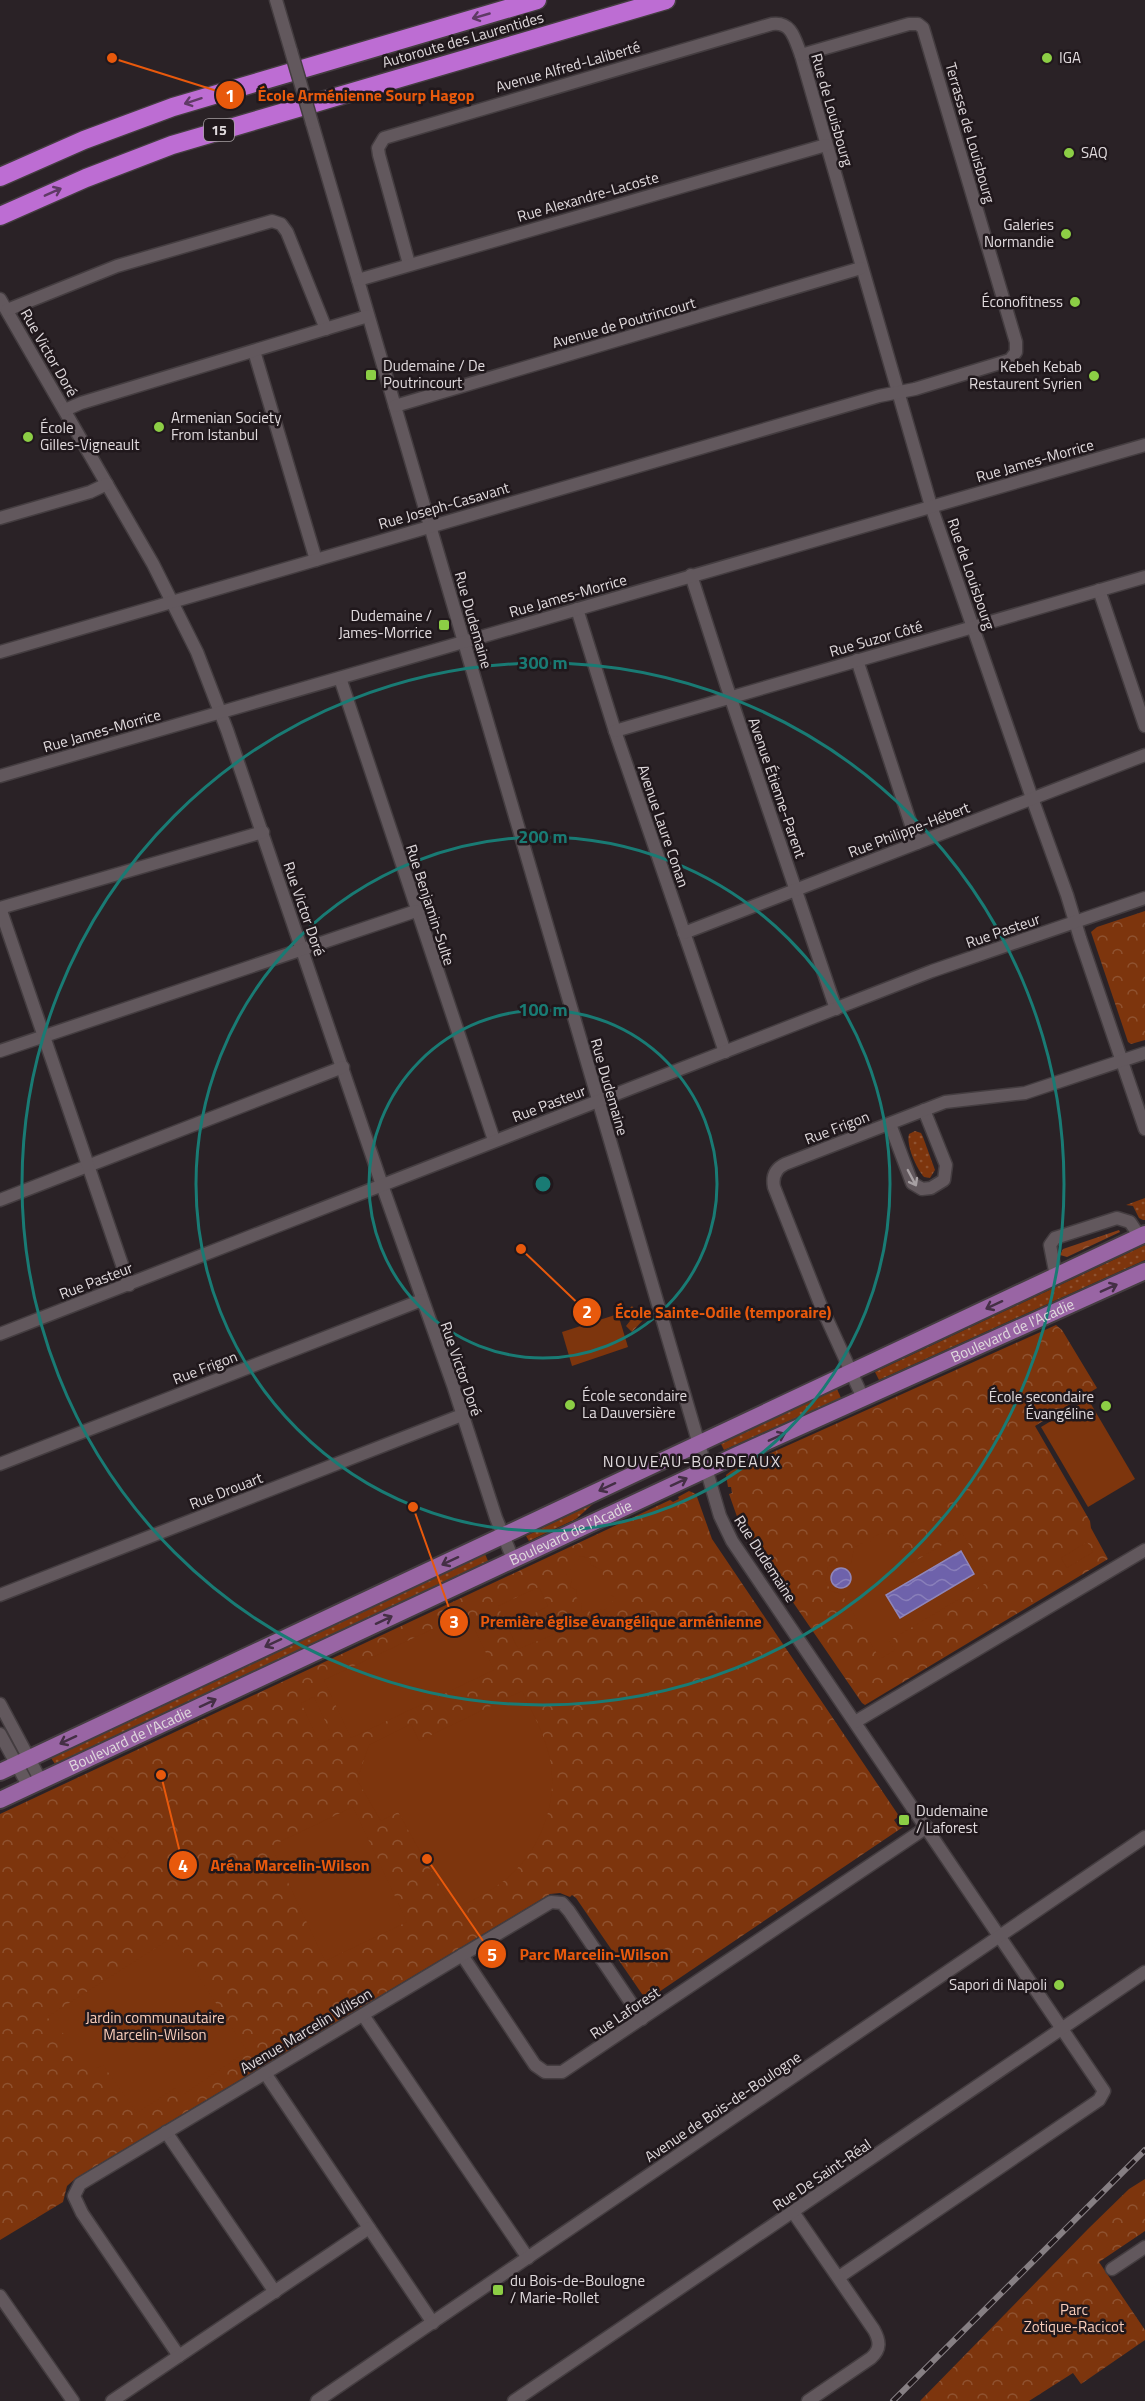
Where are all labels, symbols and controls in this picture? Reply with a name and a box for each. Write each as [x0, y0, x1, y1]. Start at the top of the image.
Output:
street label: Autoroute des Laurentides [379, 5, 546, 74]
one-way arrow [471, 11, 490, 22]
street label: Avenue Alfred-Laliberté [493, 35, 643, 98]
place label: IGA [1059, 46, 1081, 69]
street label: Rue de Louisbourg [805, 51, 860, 169]
marker: IGA [1040, 51, 1054, 65]
street label: Terrasse de Louisbourg [939, 60, 1002, 206]
callout: École Arménienne Sourp Hagop [215, 78, 486, 112]
text: 1 [225, 82, 235, 109]
text: École Arménienne Sourp Hagop [257, 83, 475, 107]
one-way arrow [184, 96, 203, 107]
road number: 15 [204, 119, 234, 141]
place label: SAQ [1081, 141, 1108, 164]
marker: SAQ [1062, 146, 1076, 160]
street label: Rue Alexandre-Lacoste [514, 165, 661, 228]
one-way arrow [44, 185, 62, 197]
place label: Galeries Normandie [984, 213, 1054, 253]
marker: Galeries Normandie [1059, 227, 1073, 241]
place label: Éconofitness [981, 290, 1063, 313]
street label: Avenue de Poutrincourt [549, 291, 699, 354]
marker: Éconofitness [1068, 295, 1082, 309]
street label: Rue Victor Doré [15, 304, 84, 401]
place label: Dudemaine / De Poutrincourt [383, 354, 485, 394]
place label: Kebeh Kebab Restaurent Syrien [969, 355, 1082, 395]
marker: Dudemaine / De Poutrincourt [364, 368, 378, 382]
marker: Kebeh Kebab Restaurent Syrien [1087, 369, 1101, 383]
place label: Armenian Society From Istanbul [171, 406, 281, 446]
place label: École Gilles-Vigneault [40, 416, 140, 456]
marker: Armenian Society From Istanbul [152, 420, 166, 434]
marker: École Gilles-Vigneault [21, 430, 35, 444]
street label: Rue James-Morrice [973, 433, 1096, 488]
street label: Rue Joseph-Casavant [376, 476, 513, 535]
street label: Rue de Louisbourg [942, 515, 1001, 633]
street label: Rue James-Morrice [506, 568, 629, 623]
street label: Rue Dudemaine [449, 569, 498, 671]
place label: Dudemaine / James-Morrice [339, 604, 432, 644]
street label: Rue Suzor Côté [827, 614, 925, 663]
marker: Dudemaine / James-Morrice [437, 618, 451, 632]
text: 300 m [518, 649, 568, 676]
street label: Rue James-Morrice [40, 703, 163, 758]
street label: Avenue Étienne-Parent [743, 715, 813, 862]
street label: Avenue Laure Conan [632, 761, 695, 890]
street label: Rue Philippe-Hébert [845, 796, 974, 863]
text: 200 m [518, 823, 568, 850]
street label: Rue Benjamin-Sulte [400, 841, 461, 968]
street label: Rue Victor Doré [278, 859, 331, 959]
street label: Rue Pasteur [963, 907, 1043, 954]
text: 100 m [518, 996, 568, 1023]
street label: Rue Dudemaine [585, 1036, 634, 1138]
street label: Rue Pasteur [509, 1079, 589, 1128]
street label: Rue Frigon [801, 1105, 873, 1150]
one-way arrow [906, 1168, 918, 1186]
centre of rings [533, 1174, 553, 1194]
street label: Rue Pasteur [56, 1256, 136, 1305]
one-way arrow [1099, 1282, 1117, 1293]
street label: Boulevard de l'Acadie [947, 1292, 1078, 1368]
callout: École Sainte-Odile (temporaire) [572, 1295, 843, 1329]
text: 2 [582, 1298, 592, 1325]
one-way arrow [986, 1299, 1004, 1311]
text: École Sainte-Odile (temporaire) [615, 1300, 831, 1324]
street label: Rue Victor Doré [435, 1319, 488, 1419]
street label: Rue Frigon [169, 1345, 241, 1390]
place label: École secondaire La Dauversière [582, 1384, 687, 1424]
place label: École secondaire Évangéline [989, 1385, 1094, 1425]
marker: École secondaire La Dauversière [563, 1398, 577, 1412]
marker: École secondaire Évangéline [1099, 1399, 1113, 1413]
one-way arrow [768, 1430, 786, 1442]
district label: NOUVEAU-BORDEAUX [603, 1449, 781, 1473]
street label: Rue Drouart [186, 1466, 266, 1515]
one-way arrow [670, 1475, 688, 1487]
one-way arrow [599, 1481, 617, 1493]
street label: Boulevard de l'Acadie [505, 1494, 636, 1571]
street label: Rue Dudemaine [729, 1510, 802, 1607]
one-way arrow [441, 1555, 459, 1567]
callout: Première église évangélique arménienne [439, 1605, 774, 1639]
text: 3 [449, 1608, 459, 1635]
text: Première église évangélique arménienne [480, 1609, 762, 1633]
one-way arrow [375, 1614, 393, 1625]
one-way arrow [265, 1637, 283, 1649]
one-way arrow [198, 1697, 216, 1709]
street label: Boulevard de l'Acadie [65, 1700, 196, 1777]
one-way arrow [60, 1735, 78, 1747]
place label: Dudemaine / Laforest [916, 1799, 988, 1839]
marker: Dudemaine / Laforest [897, 1813, 911, 1827]
callout: Aréna Marcelin-Wilson [168, 1848, 381, 1882]
text: 4 [178, 1852, 188, 1879]
text: Aréna Marcelin-Wilson [210, 1853, 370, 1877]
callout: Parc Marcelin-Wilson [477, 1937, 680, 1971]
text: 5 [487, 1941, 497, 1968]
text: Parc Marcelin-Wilson [519, 1942, 669, 1966]
place label: Sapori di Napoli [949, 1973, 1047, 1996]
marker: Sapori di Napoli [1052, 1978, 1066, 1992]
street label: Rue Laforest [585, 1980, 665, 2045]
street label: Avenue Marcelin Wilson [235, 1982, 376, 2079]
park label: Jardin communautaire Marcelin-Wilson [85, 2006, 225, 2046]
street label: Avenue de Bois-de-Boulogne [640, 2045, 806, 2168]
street label: Rue De Saint-Réal [768, 2133, 876, 2216]
place label: du Bois-de-Boulogne / Marie-Rollet [510, 2269, 645, 2309]
marker: du Bois-de-Boulogne / Marie-Rollet [491, 2283, 505, 2297]
park label: Parc Zotique-Racicot [1024, 2298, 1125, 2338]

